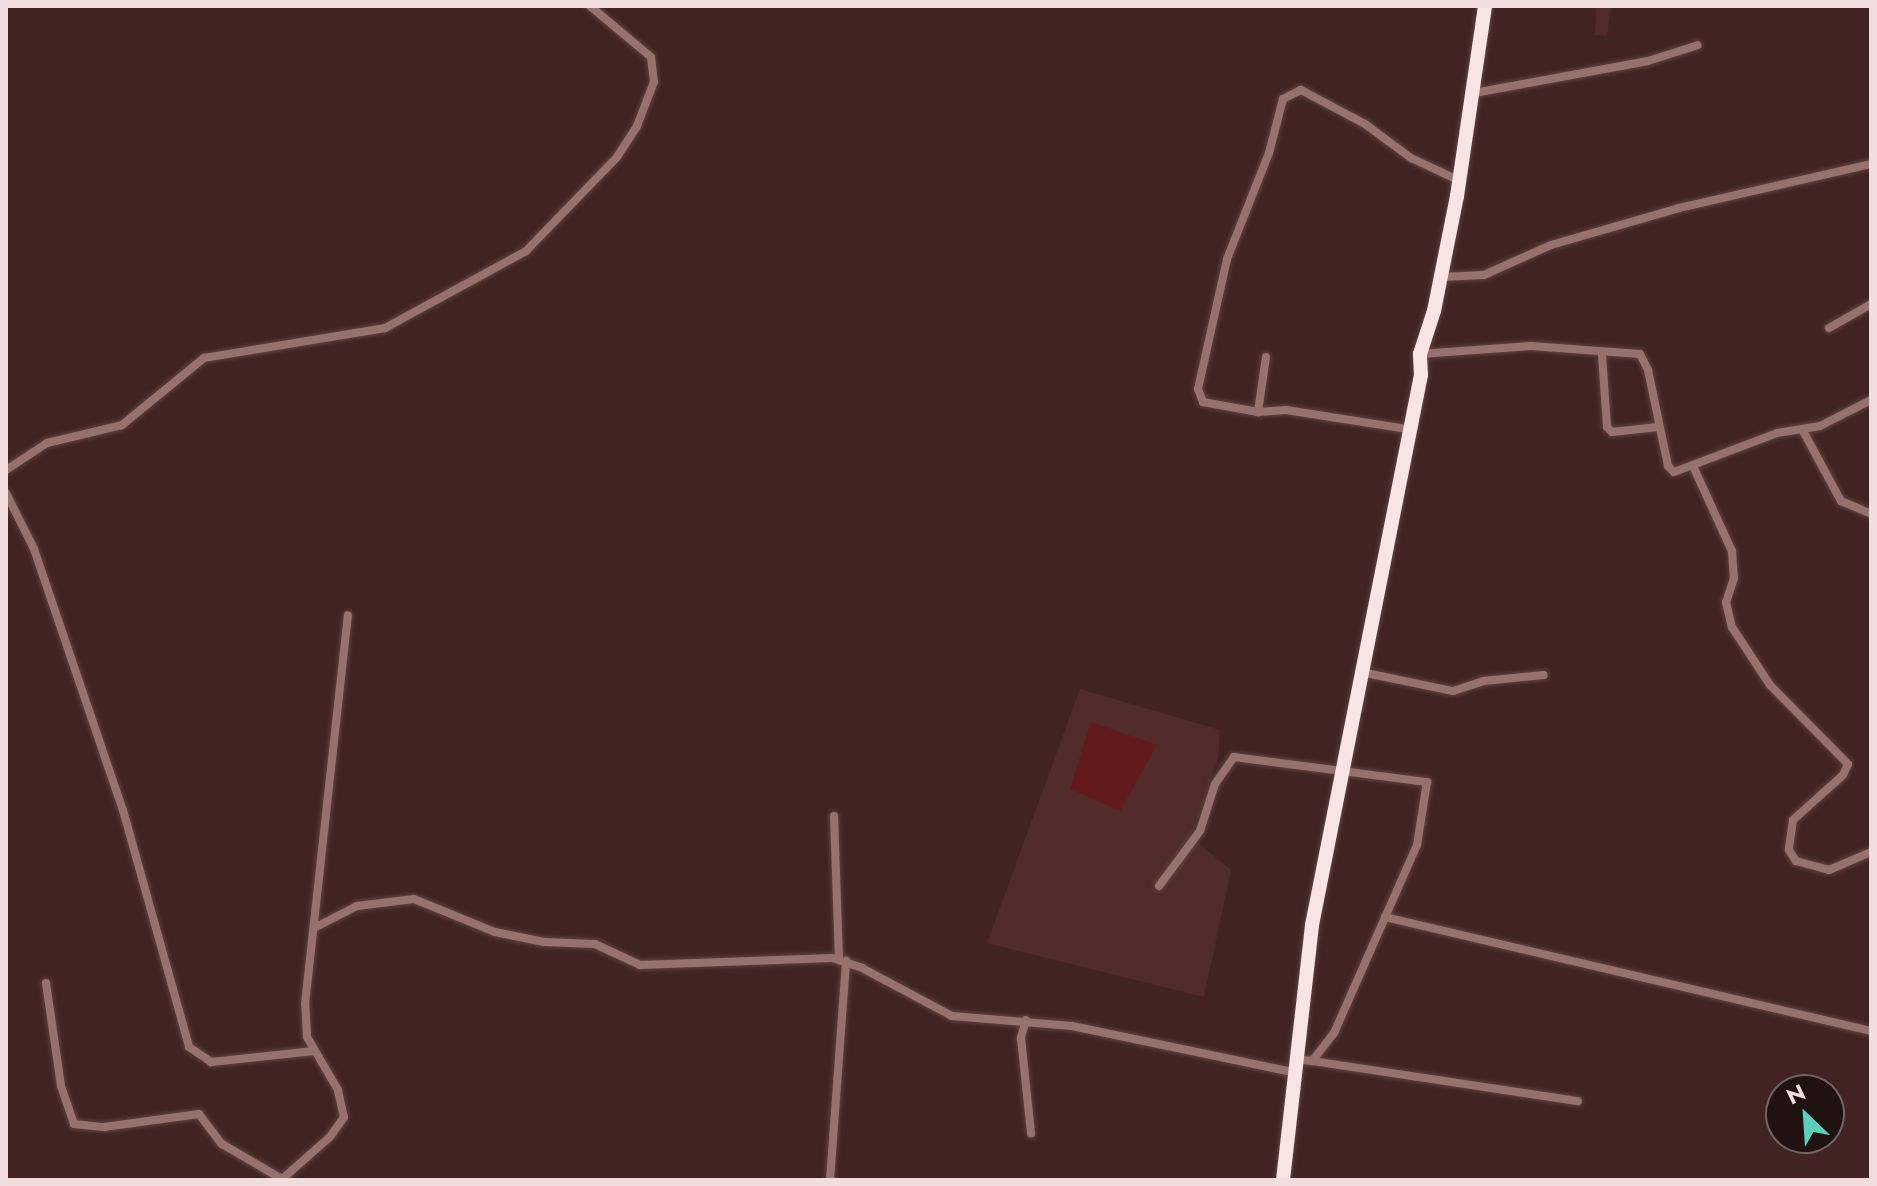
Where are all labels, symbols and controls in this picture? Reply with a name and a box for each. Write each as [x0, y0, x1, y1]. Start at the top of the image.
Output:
north arrow [1765, 1074, 1845, 1154]
text: N [1781, 1076, 1810, 1112]

